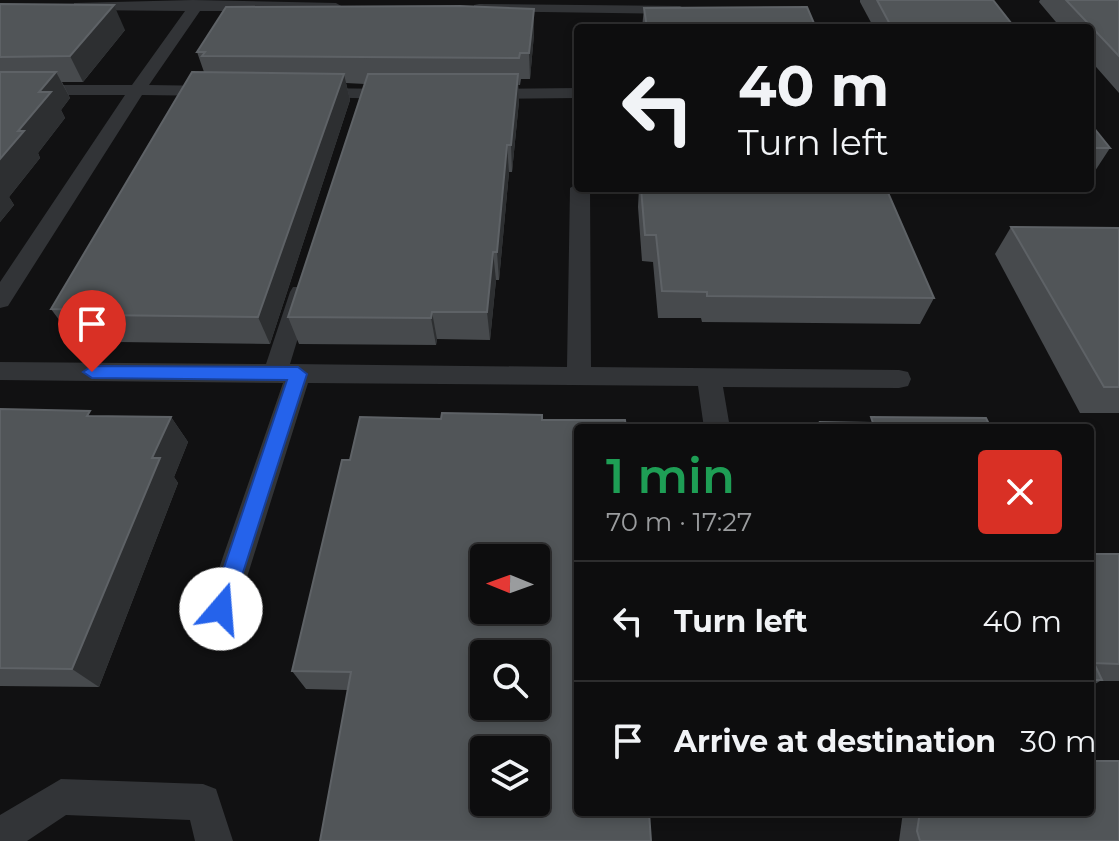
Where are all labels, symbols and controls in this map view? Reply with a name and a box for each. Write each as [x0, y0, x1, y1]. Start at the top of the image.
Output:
text: 40 m [738, 52, 889, 120]
icon: left [606, 56, 710, 160]
text: Turn left [738, 120, 889, 164]
pin [58, 290, 126, 372]
icon: arrive [70, 302, 114, 346]
text: 1 min [606, 447, 735, 505]
button: close [978, 450, 1062, 534]
text: 70 m · 17:27 [606, 506, 752, 538]
north arrow [470, 544, 550, 624]
map controls [470, 544, 550, 816]
position arrow [179, 567, 263, 651]
icon: left [606, 599, 650, 643]
text: Turn left [674, 603, 807, 640]
text: 40 m [983, 603, 1062, 640]
button: search [470, 640, 550, 720]
icon: arrive [606, 719, 650, 763]
text: Arrive at destination [674, 723, 996, 760]
text: 30 m [1020, 723, 1097, 760]
button: layers [470, 736, 550, 816]

